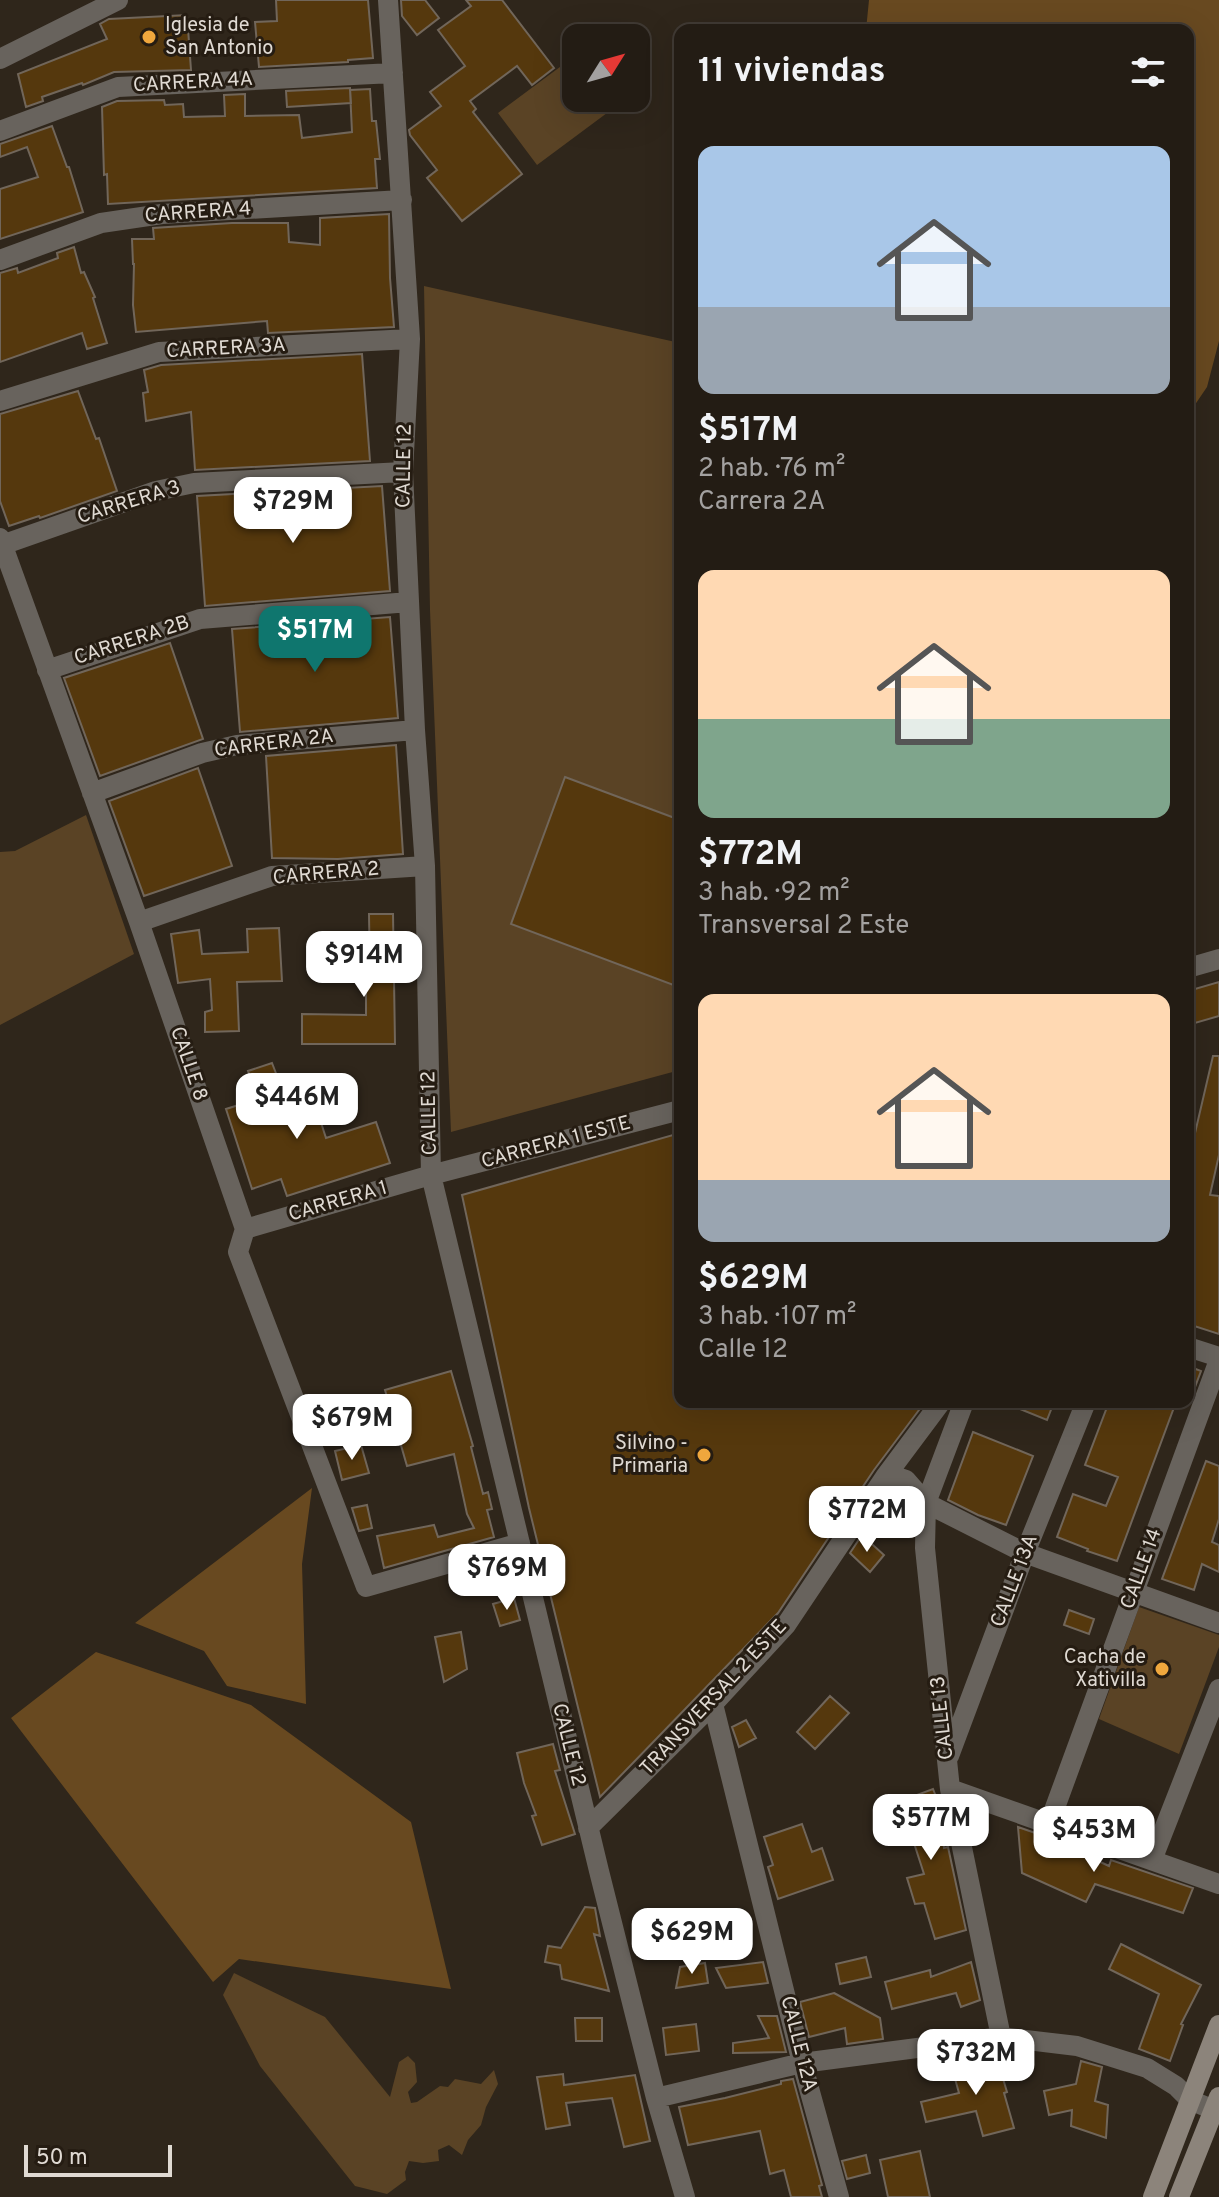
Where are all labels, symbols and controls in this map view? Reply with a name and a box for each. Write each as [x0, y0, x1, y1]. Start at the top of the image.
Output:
place label: Iglesia de San Antonio [165, 13, 273, 62]
north arrow [562, 24, 650, 112]
map controls [562, 24, 650, 112]
marker: Iglesia de San Antonio [140, 28, 158, 46]
icon: filters [1126, 50, 1170, 94]
text: 11 viviendas [698, 51, 886, 94]
street label: CARRERA 4A [132, 67, 254, 99]
street label: CARRERA 4 [144, 196, 252, 230]
icon: home [862, 198, 1006, 342]
street label: CARRERA 3A [165, 333, 287, 365]
text: $517M [698, 410, 799, 453]
street label: CALLE 12 [391, 424, 419, 508]
text: 2 hab. · 76 m² [698, 453, 845, 486]
street label: CARRERA 3 [74, 475, 184, 531]
pin: $729M [237, 477, 349, 545]
text: $729M [252, 486, 334, 519]
text: Carrera 2A [698, 486, 825, 519]
pin: $517M [259, 606, 371, 674]
street label: CARRERA 2B [71, 610, 193, 672]
text: $517M [277, 615, 353, 648]
icon: home [862, 622, 1006, 766]
street label: CARRERA 2A [213, 724, 335, 764]
text: $772M [698, 834, 803, 877]
street label: CARRERA 2 [272, 856, 380, 892]
text: 3 hab. · 92 m² [698, 877, 850, 910]
text: Transversal 2 Este [698, 910, 909, 943]
pin: $914M [308, 931, 420, 999]
text: $914M [324, 940, 404, 973]
street label: CALLE 8 [163, 1023, 213, 1105]
icon: home [862, 1046, 1006, 1190]
street label: CALLE 12 [416, 1071, 444, 1155]
pin: $446M [241, 1073, 353, 1141]
text: $446M [254, 1082, 340, 1115]
street label: CARRERA 1 ESTE [478, 1111, 634, 1175]
street label: CARRERA 1 [285, 1175, 391, 1229]
text: $629M [698, 1258, 809, 1301]
text: 3 hab. · 107 m² [698, 1301, 856, 1334]
text: Calle 12 [698, 1334, 788, 1367]
pin: $679M [296, 1394, 408, 1462]
text: $679M [311, 1403, 393, 1436]
place label: Silvino - Primaria [612, 1431, 688, 1480]
marker: Silvino - Primaria [695, 1446, 713, 1464]
pin: $772M [811, 1486, 923, 1554]
text: $772M [827, 1495, 907, 1528]
street label: CALLE 14 [1115, 1525, 1169, 1613]
street label: CALLE 13A [985, 1531, 1045, 1631]
pin: $769M [451, 1544, 563, 1612]
text: $769M [466, 1553, 548, 1586]
street label: TRANSVERSAL 2 ESTE [635, 1614, 793, 1782]
place label: Cacha de Xativilla [1064, 1645, 1146, 1694]
marker: Cacha de Xativilla [1153, 1660, 1171, 1678]
street label: CALLE 13 [926, 1675, 960, 1761]
street label: CALLE 12 [545, 1701, 591, 1789]
pin: $577M [875, 1794, 987, 1862]
text: $577M [891, 1803, 971, 1836]
pin: $453M [1038, 1806, 1150, 1874]
text: $453M [1052, 1815, 1136, 1848]
pin: $629M [636, 1908, 748, 1976]
text: $629M [650, 1917, 734, 1950]
street label: CALLE 12A [774, 1993, 822, 2095]
pin: $732M [920, 2029, 1032, 2097]
text: $732M [935, 2038, 1017, 2071]
scale bar [24, 2141, 172, 2177]
text: 50 m [36, 2145, 88, 2172]

